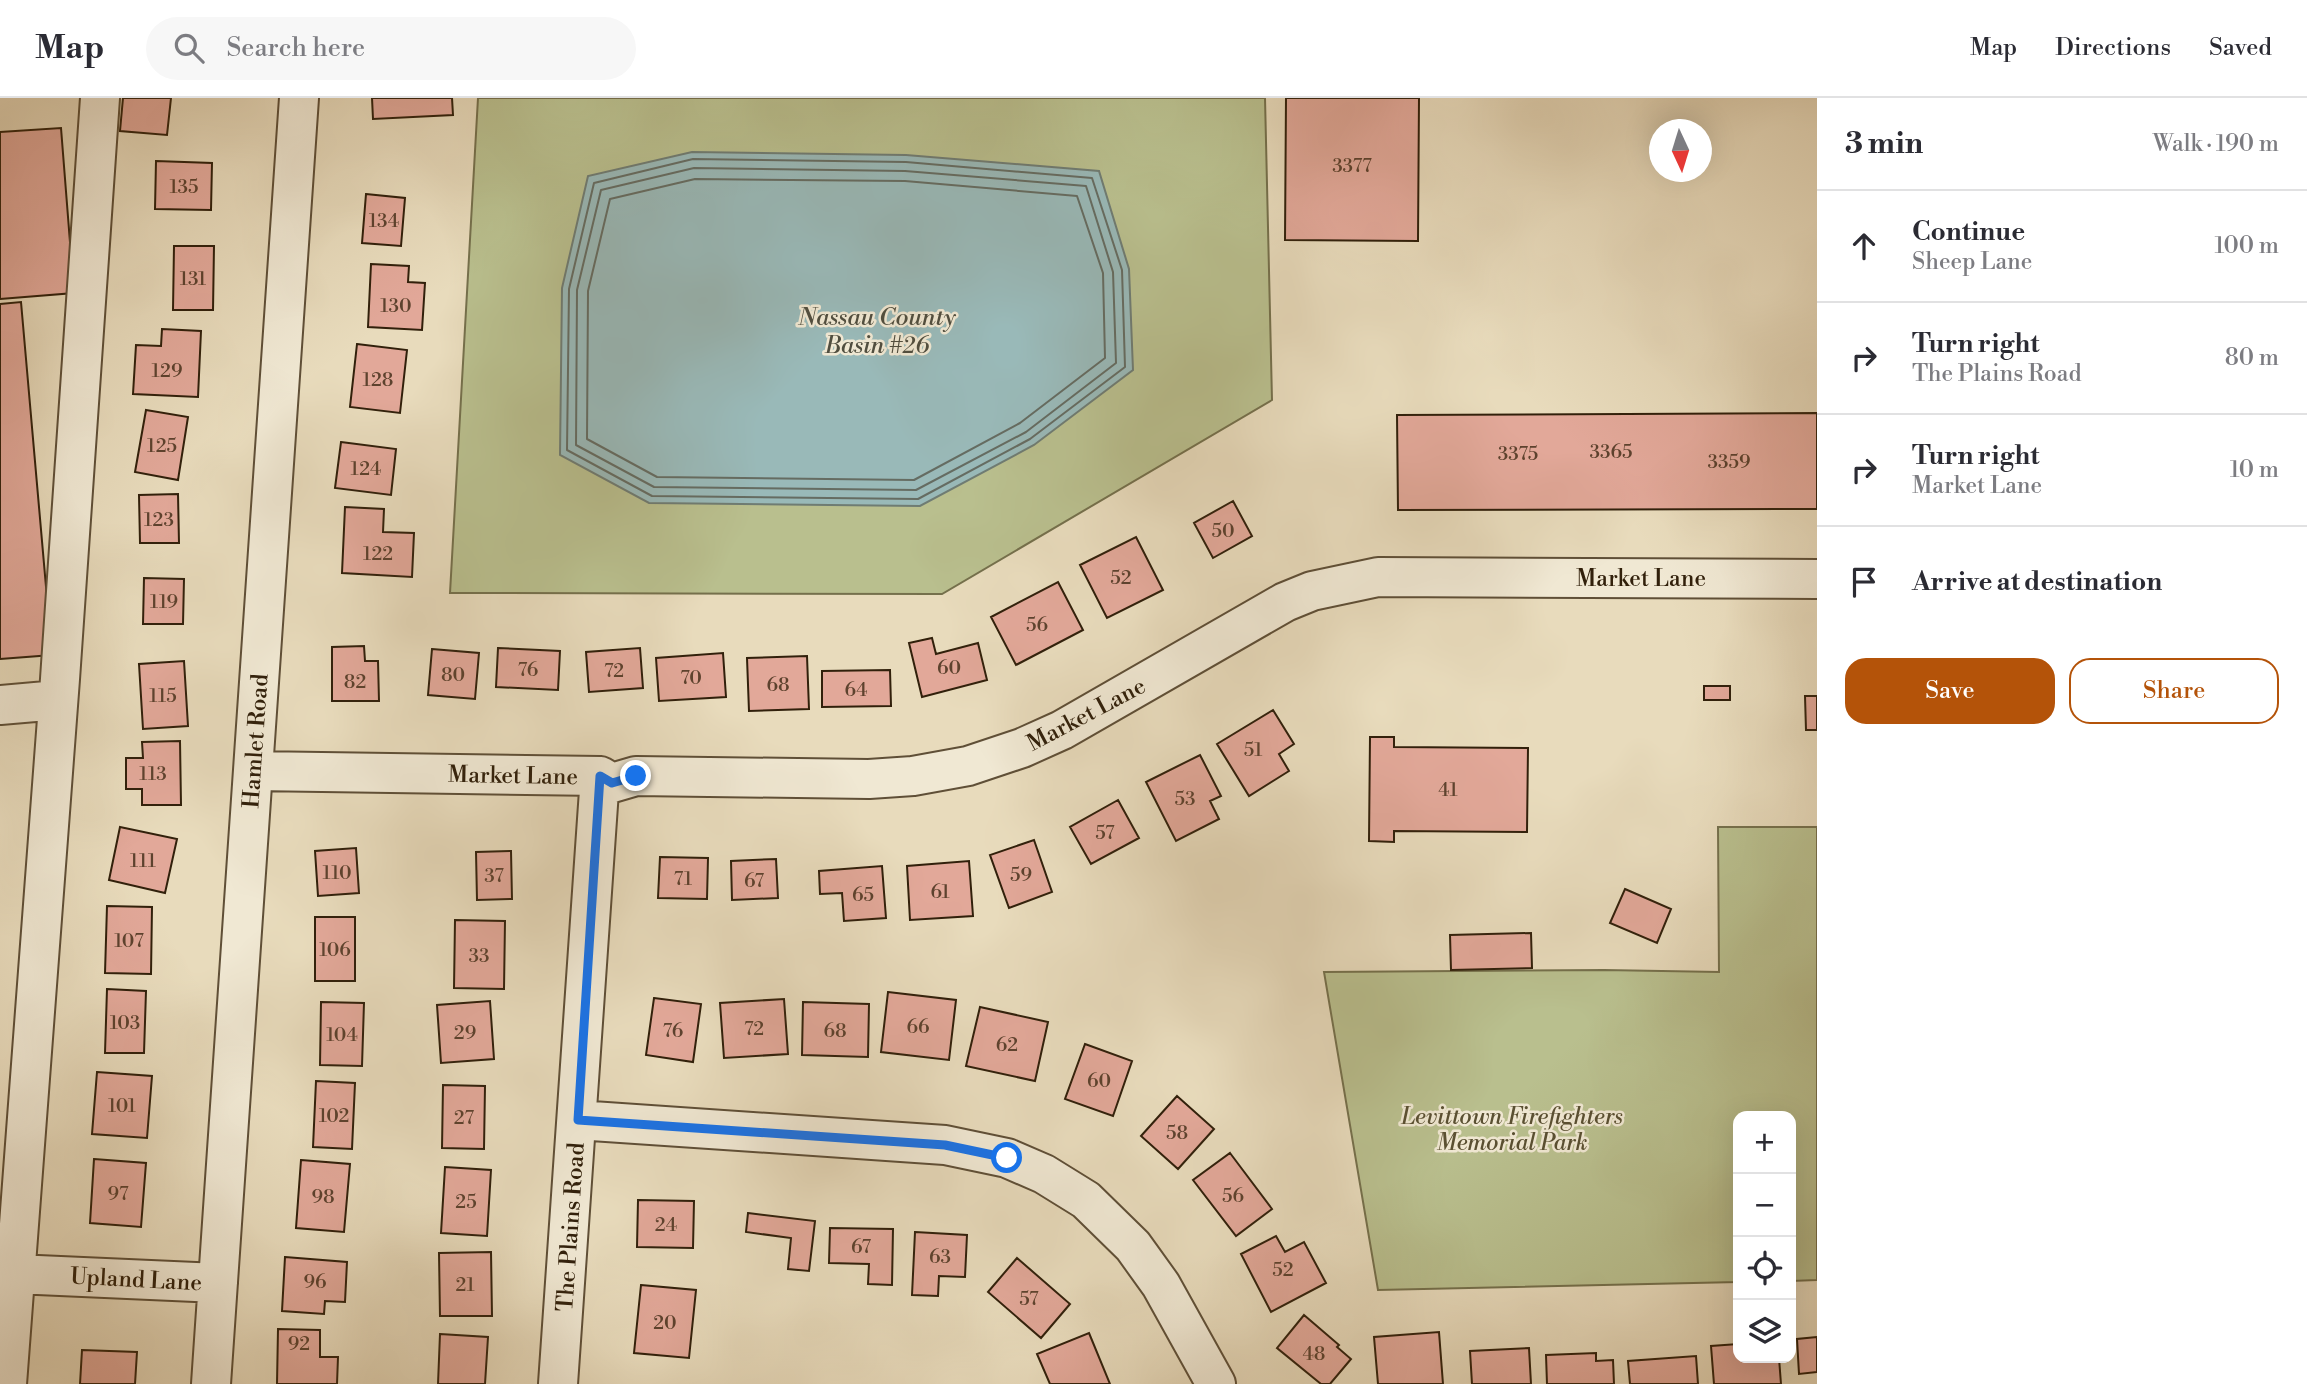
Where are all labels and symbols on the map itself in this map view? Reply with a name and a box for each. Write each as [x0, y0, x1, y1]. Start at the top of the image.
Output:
north arrow [1649, 119, 1712, 182]
house number: 3377 [1332, 154, 1372, 178]
house number: 135 [169, 175, 199, 199]
house number: 134 [369, 209, 399, 233]
house number: 131 [180, 267, 206, 291]
house number: 130 [380, 294, 412, 318]
water label: Nassau County Basin #26 [797, 303, 956, 361]
house number: 129 [152, 359, 182, 383]
house number: 128 [362, 368, 394, 392]
house number: 125 [147, 434, 177, 458]
house number: 3365 [1590, 440, 1632, 464]
house number: 3375 [1498, 442, 1538, 466]
house number: 3359 [1708, 450, 1750, 474]
house number: 124 [351, 457, 381, 481]
house number: 123 [144, 508, 174, 532]
house number: 50 [1211, 519, 1235, 543]
house number: 122 [363, 542, 393, 566]
street label: Market Lane [1576, 565, 1706, 593]
house number: 52 [1110, 566, 1132, 590]
house number: 119 [150, 590, 178, 614]
house number: 56 [1026, 613, 1048, 637]
house number: 60 [937, 656, 961, 680]
house number: 76 [518, 658, 538, 682]
house number: 72 [604, 659, 624, 683]
house number: 80 [441, 663, 465, 687]
house number: 70 [680, 666, 702, 690]
house number: 82 [344, 670, 366, 694]
street label: Market Lane [1022, 672, 1150, 758]
street label: Hamlet Road [237, 673, 275, 809]
house number: 68 [766, 673, 790, 697]
house number: 64 [844, 678, 868, 702]
house number: 115 [149, 684, 177, 708]
house number: 51 [1244, 738, 1262, 762]
route end [620, 760, 651, 791]
street label: Market Lane [448, 761, 578, 791]
house number: 113 [139, 762, 167, 786]
house number: 41 [1438, 778, 1458, 802]
house number: 53 [1175, 787, 1195, 811]
house number: 57 [1095, 821, 1115, 845]
house number: 111 [130, 849, 156, 873]
house number: 110 [323, 861, 351, 885]
house number: 59 [1010, 863, 1032, 887]
house number: 37 [484, 864, 504, 888]
house number: 71 [674, 867, 692, 891]
house number: 67 [744, 869, 764, 893]
house number: 61 [930, 880, 950, 904]
house number: 65 [852, 883, 874, 907]
house number: 107 [114, 929, 144, 953]
house number: 106 [319, 938, 351, 962]
house number: 33 [469, 944, 489, 968]
house number: 103 [110, 1011, 140, 1035]
house number: 66 [906, 1015, 930, 1039]
house number: 72 [744, 1017, 764, 1041]
house number: 76 [663, 1019, 683, 1043]
house number: 68 [823, 1019, 847, 1043]
house number: 29 [454, 1021, 476, 1045]
house number: 104 [326, 1023, 358, 1047]
house number: 62 [996, 1033, 1018, 1057]
house number: 60 [1087, 1069, 1111, 1093]
house number: 101 [108, 1094, 136, 1118]
park label: Levittown Firefighters Memorial Park [1400, 1103, 1623, 1157]
house number: 102 [319, 1104, 349, 1128]
house number: 27 [454, 1106, 475, 1130]
house number: 58 [1166, 1121, 1188, 1145]
street label: The Plains Road [551, 1142, 591, 1313]
route start [991, 1142, 1022, 1173]
house number: 97 [107, 1182, 129, 1206]
house number: 56 [1222, 1184, 1244, 1208]
house number: 98 [311, 1185, 335, 1209]
house number: 25 [455, 1190, 477, 1214]
house number: 24 [655, 1213, 677, 1237]
house number: 67 [851, 1235, 871, 1259]
house number: 63 [929, 1245, 951, 1269]
house number: 52 [1272, 1258, 1294, 1282]
street label: Upland Lane [69, 1263, 203, 1297]
house number: 96 [303, 1270, 327, 1294]
house number: 21 [455, 1273, 475, 1297]
house number: 57 [1019, 1287, 1039, 1311]
house number: 20 [653, 1311, 677, 1335]
house number: 92 [288, 1332, 310, 1356]
house number: 48 [1303, 1342, 1325, 1366]

